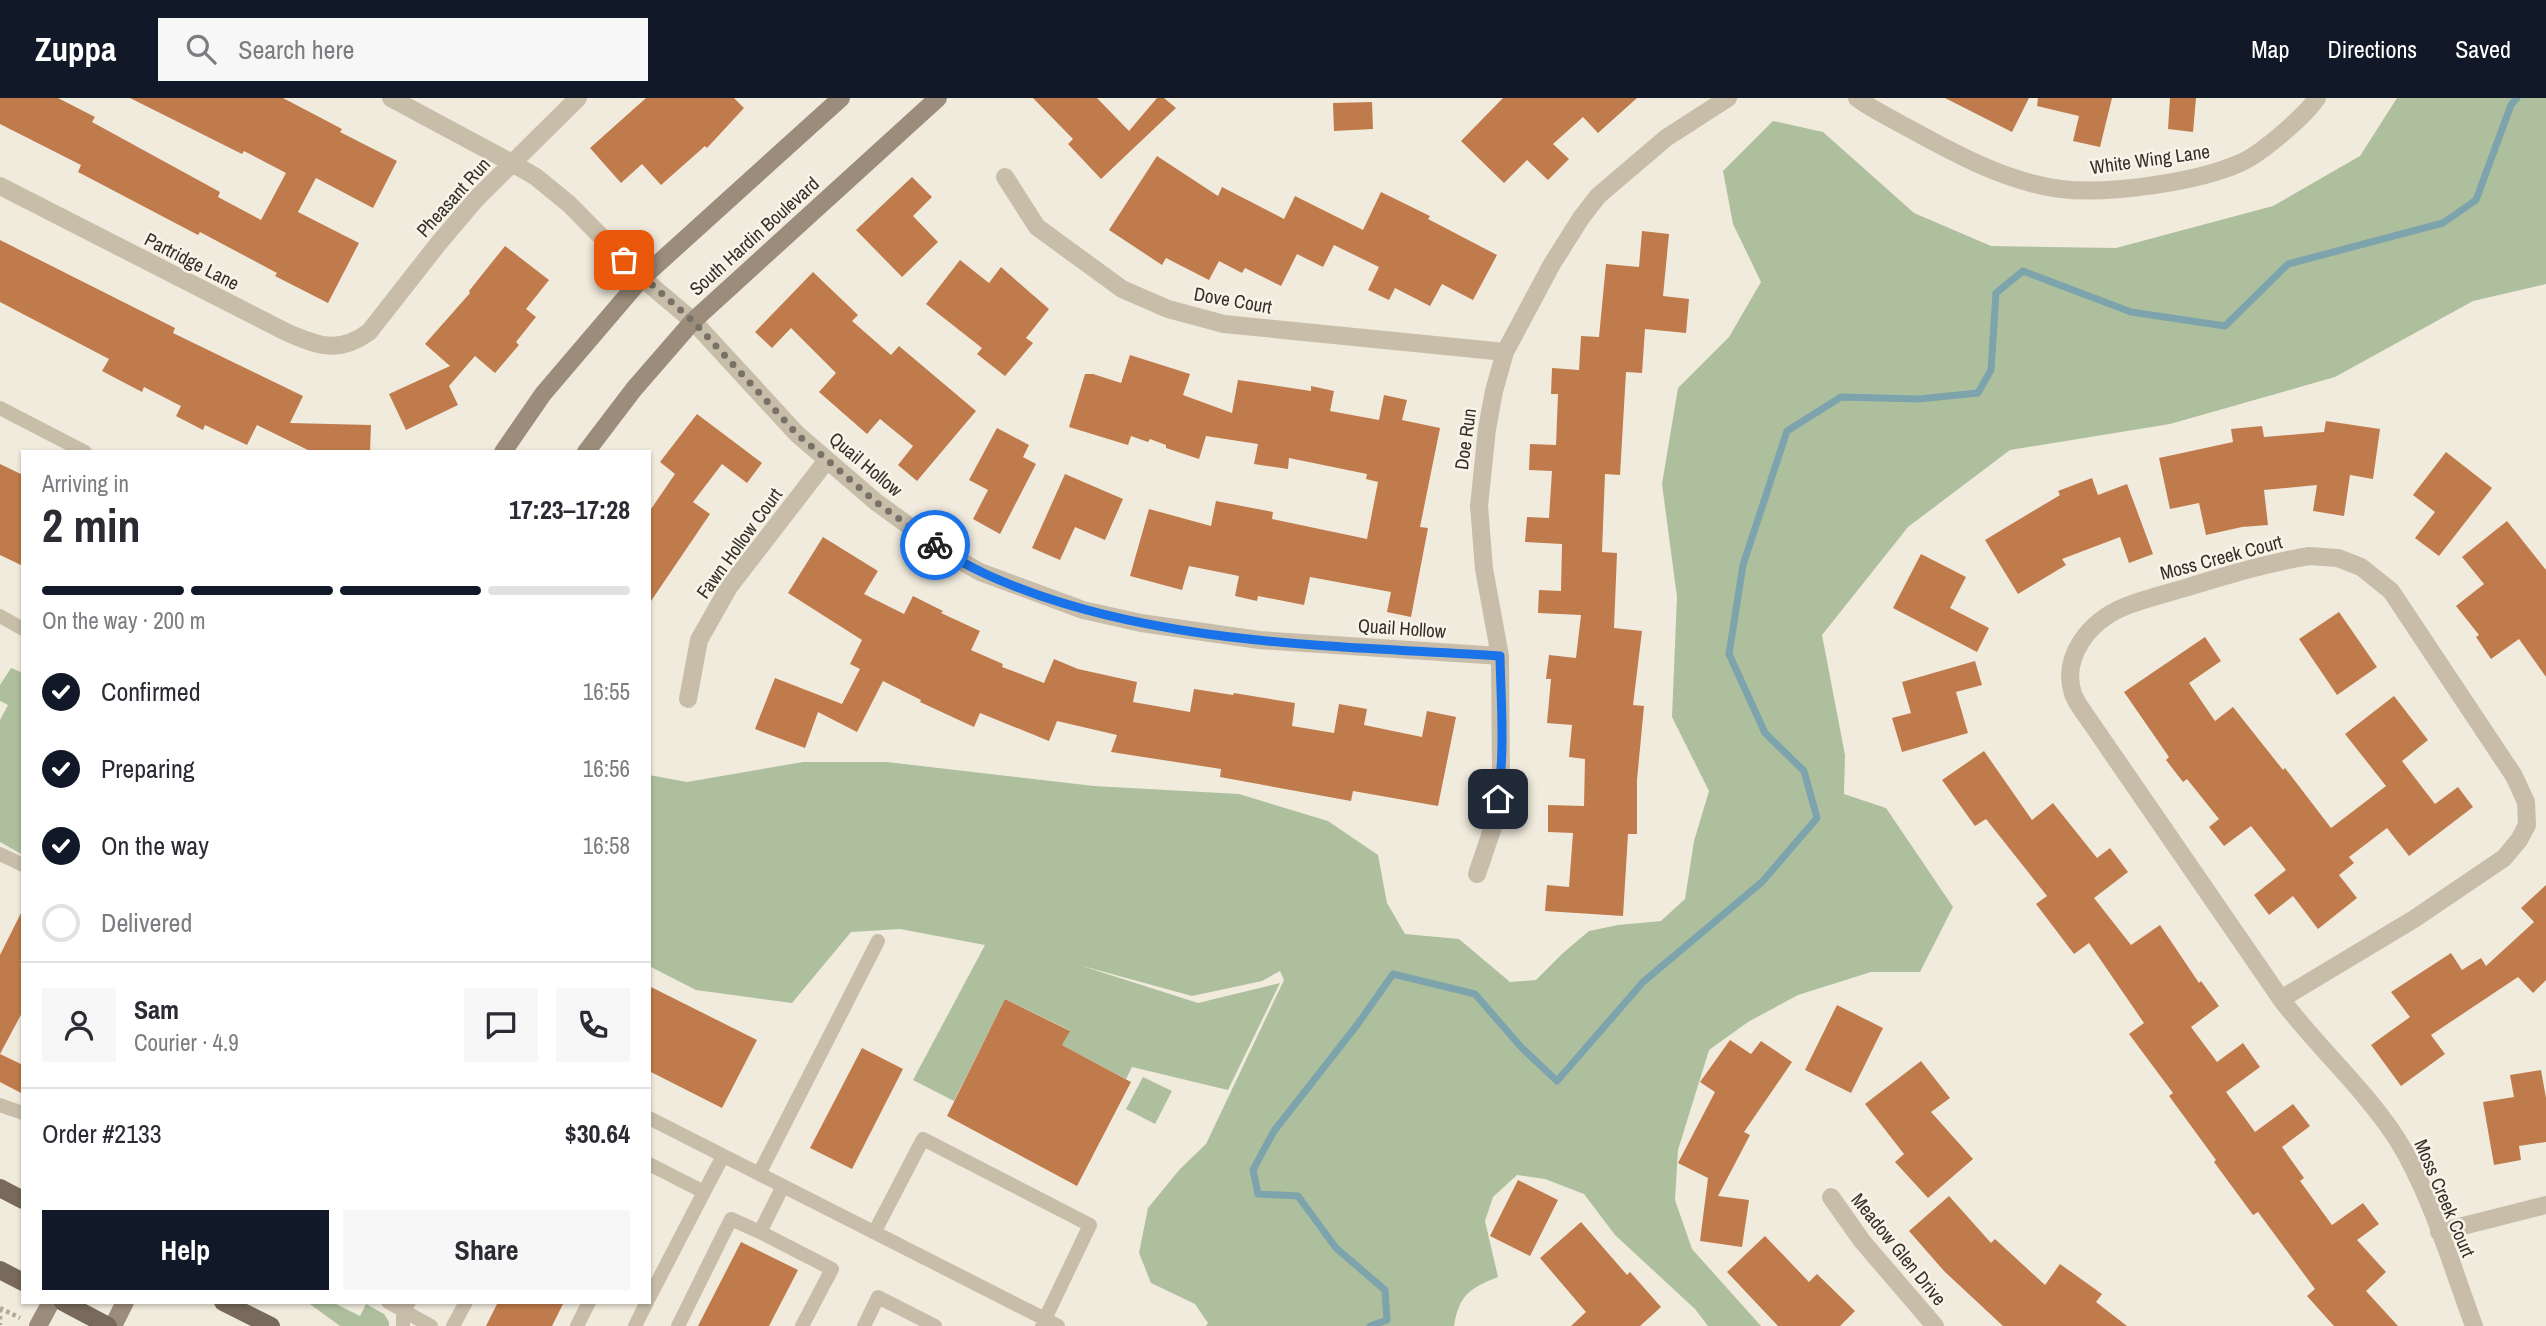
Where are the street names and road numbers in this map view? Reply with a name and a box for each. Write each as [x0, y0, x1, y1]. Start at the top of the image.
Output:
street label: White Wing Lane [2089, 138, 2211, 180]
street label: Pheasant Run [410, 152, 496, 242]
street label: South Hardin Boulevard [684, 171, 824, 301]
street label: Partridge Lane [140, 226, 244, 296]
street label: Dove Court [1192, 280, 1275, 320]
street label: Doe Run [1448, 407, 1482, 471]
street label: Quail Hollow [824, 426, 909, 503]
street label: Fawn Hollow Court [690, 482, 788, 604]
street label: Moss Creek Court [2157, 528, 2286, 586]
street label: Quail Hollow [1357, 612, 1448, 644]
street label: Moss Creek Court [2409, 1135, 2482, 1261]
street label: Meadow Glen Drive [1846, 1187, 1952, 1311]

